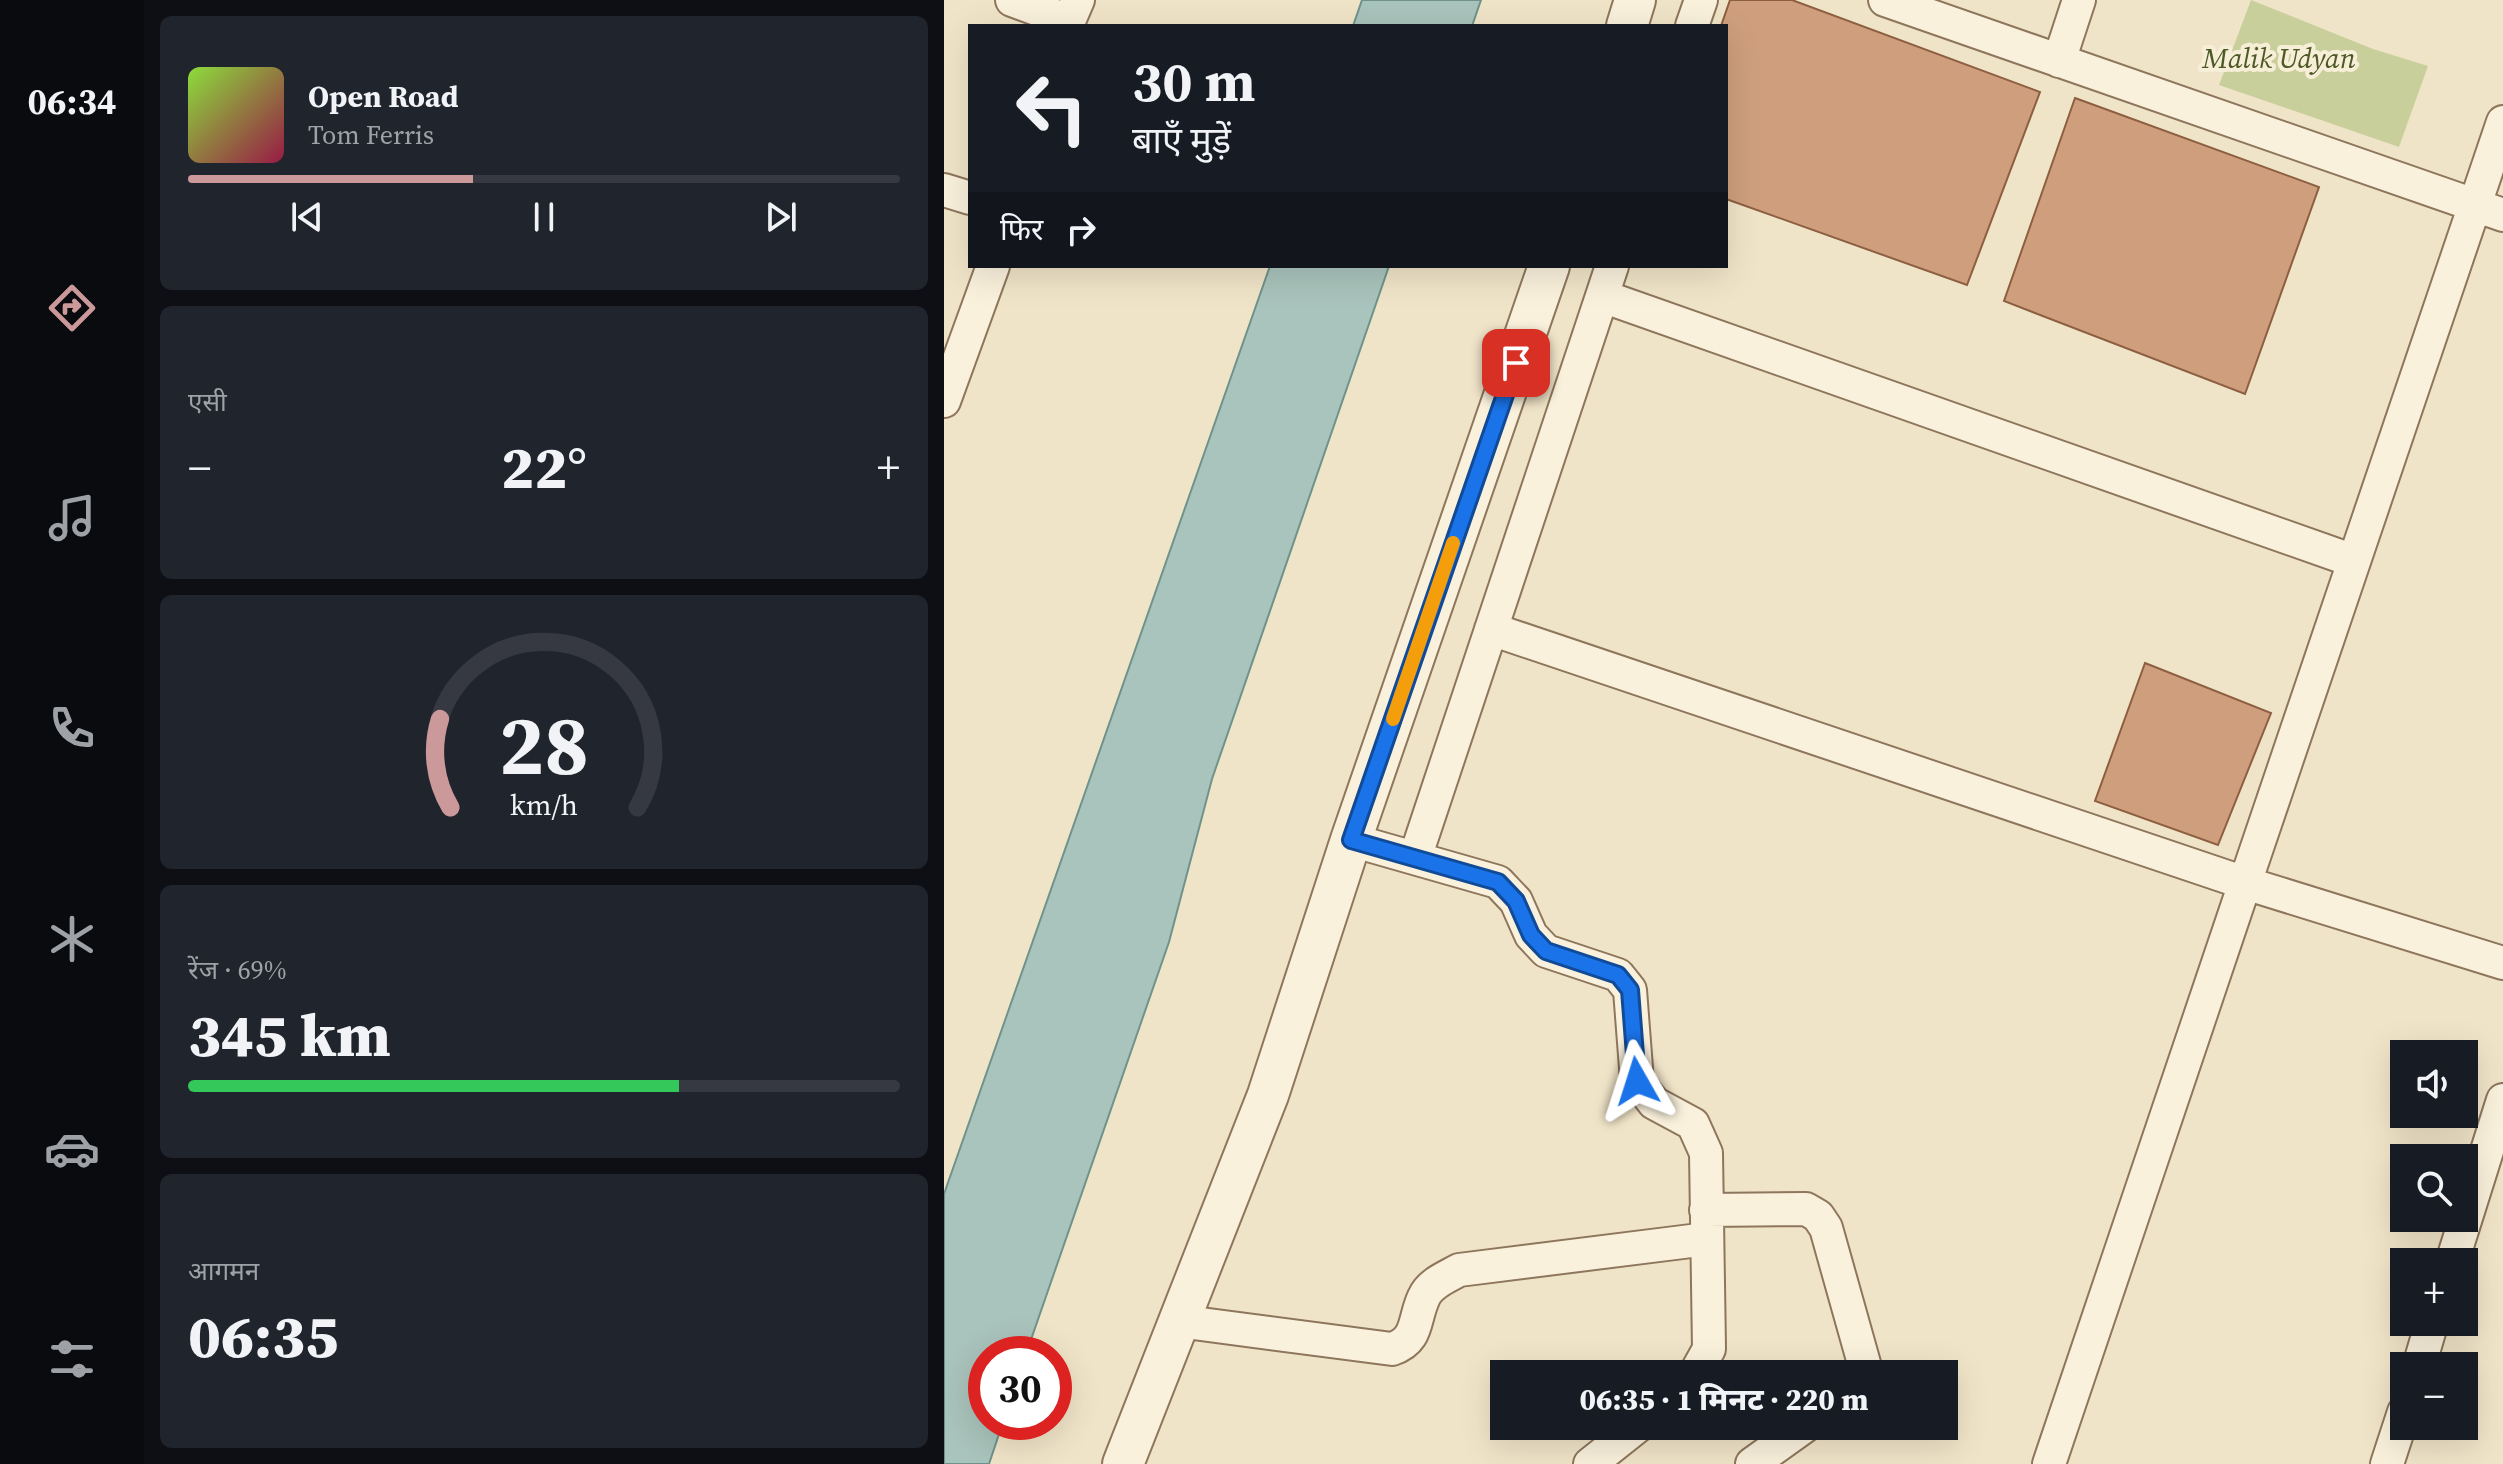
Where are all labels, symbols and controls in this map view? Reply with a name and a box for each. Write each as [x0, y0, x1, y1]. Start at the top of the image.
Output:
park label: Malik Udyan [2202, 39, 2356, 77]
text: 30 m [1132, 43, 1255, 120]
icon: left [1000, 56, 1104, 160]
text: Open Road [308, 76, 459, 117]
text: 06:34 [28, 77, 116, 126]
text: बाएँ मुड़ें [1132, 116, 1231, 165]
text: Tom Ferris [308, 117, 434, 153]
icon: previous [285, 195, 329, 239]
icon: pause [522, 195, 566, 239]
icon: next [759, 195, 803, 239]
icon: right [1059, 208, 1103, 252]
text: फिर [1000, 209, 1043, 250]
icon: directions [44, 280, 100, 336]
pin [1482, 329, 1550, 397]
icon: arrive [1494, 341, 1538, 385]
text: एसी [188, 384, 227, 420]
text: 22° [501, 426, 587, 508]
text: − [188, 437, 211, 498]
text: + [877, 437, 900, 498]
icon: music [44, 490, 100, 546]
text: 28 [499, 688, 589, 802]
icon: phone [44, 700, 100, 756]
text: km/h [510, 785, 578, 825]
icon: climate [44, 911, 100, 967]
text: रेंज · 69% [188, 952, 287, 988]
text: 345 km [188, 994, 391, 1076]
position arrow [1595, 1039, 1679, 1123]
map controls [2390, 1040, 2478, 1440]
button: sound [2390, 1040, 2478, 1128]
icon: car [44, 1121, 100, 1177]
button: search [2390, 1144, 2478, 1232]
button: + [2390, 1248, 2478, 1336]
text: आगमन [188, 1253, 259, 1289]
text: 06:35 [188, 1295, 338, 1377]
icon: filters [44, 1331, 100, 1387]
speed limit sign: 30 [968, 1336, 1072, 1440]
button: − [2390, 1352, 2478, 1440]
text: 06:35 · 1 मिनट · 220 m [1580, 1379, 1868, 1420]

